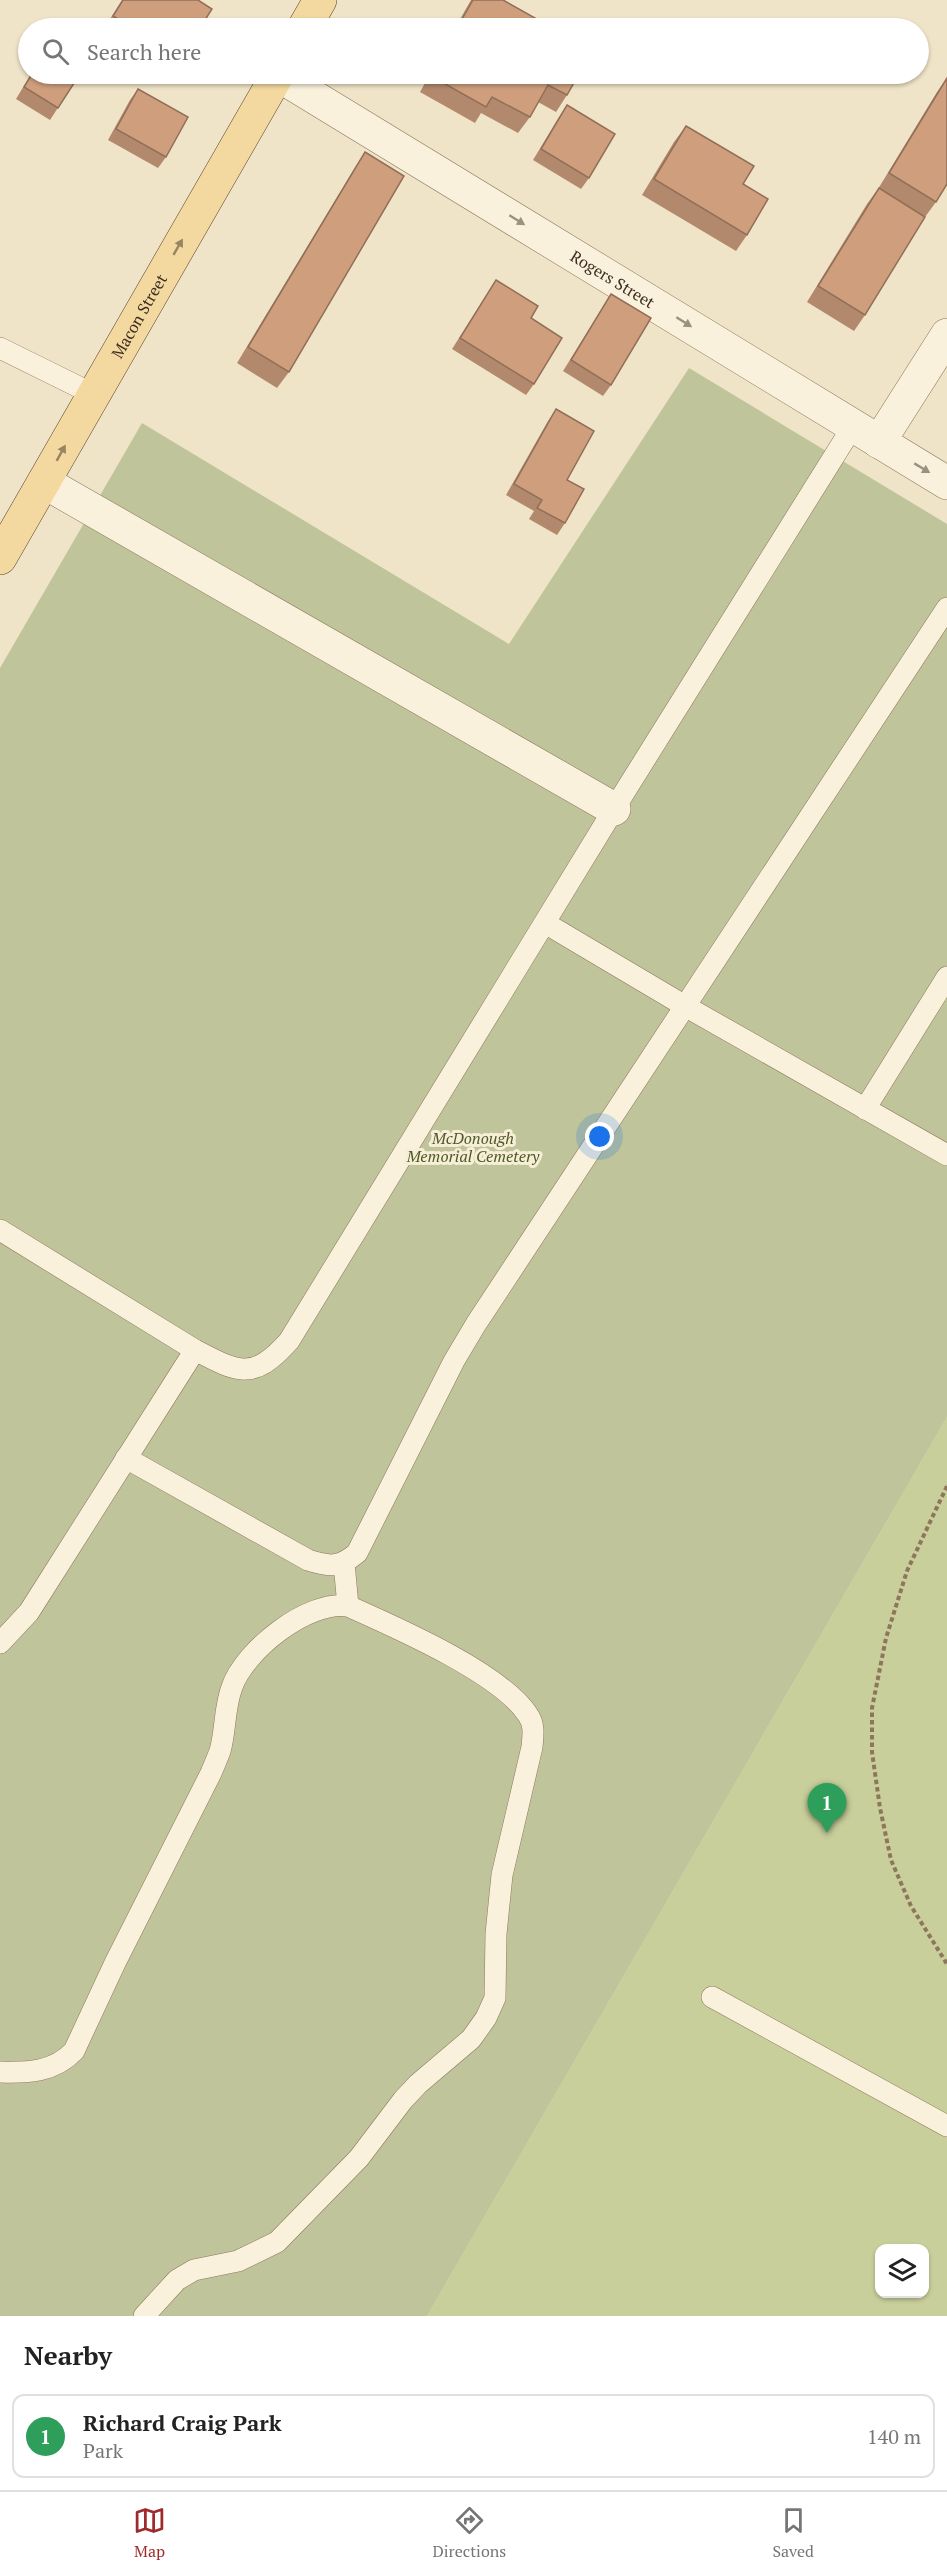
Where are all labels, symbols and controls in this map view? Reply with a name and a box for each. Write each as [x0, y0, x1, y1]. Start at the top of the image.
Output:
search box [18, 18, 929, 84]
icon: search [39, 35, 72, 68]
text: Search here [87, 37, 201, 66]
one-way arrow [509, 215, 525, 226]
one-way arrow [173, 238, 183, 255]
street label: Rogers Street [566, 245, 659, 313]
street label: Macon Street [106, 270, 172, 362]
one-way arrow [676, 317, 692, 328]
one-way arrow [55, 445, 66, 461]
one-way arrow [914, 462, 930, 473]
your location [585, 1122, 614, 1151]
park label: McDonough Memorial Cemetery [406, 1127, 540, 1167]
pin: 1 [808, 1784, 846, 1833]
map controls [875, 2244, 929, 2298]
button: layers [875, 2244, 929, 2298]
text: Nearby [24, 2338, 112, 2372]
text: Richard Craig Park [83, 2408, 281, 2437]
text: 1 [40, 2423, 51, 2450]
text: 140 m [867, 2423, 921, 2450]
text: Park [83, 2437, 123, 2464]
tab: Map [133, 2504, 166, 2562]
tab: Directions [432, 2504, 506, 2562]
tab: Saved [772, 2504, 814, 2562]

